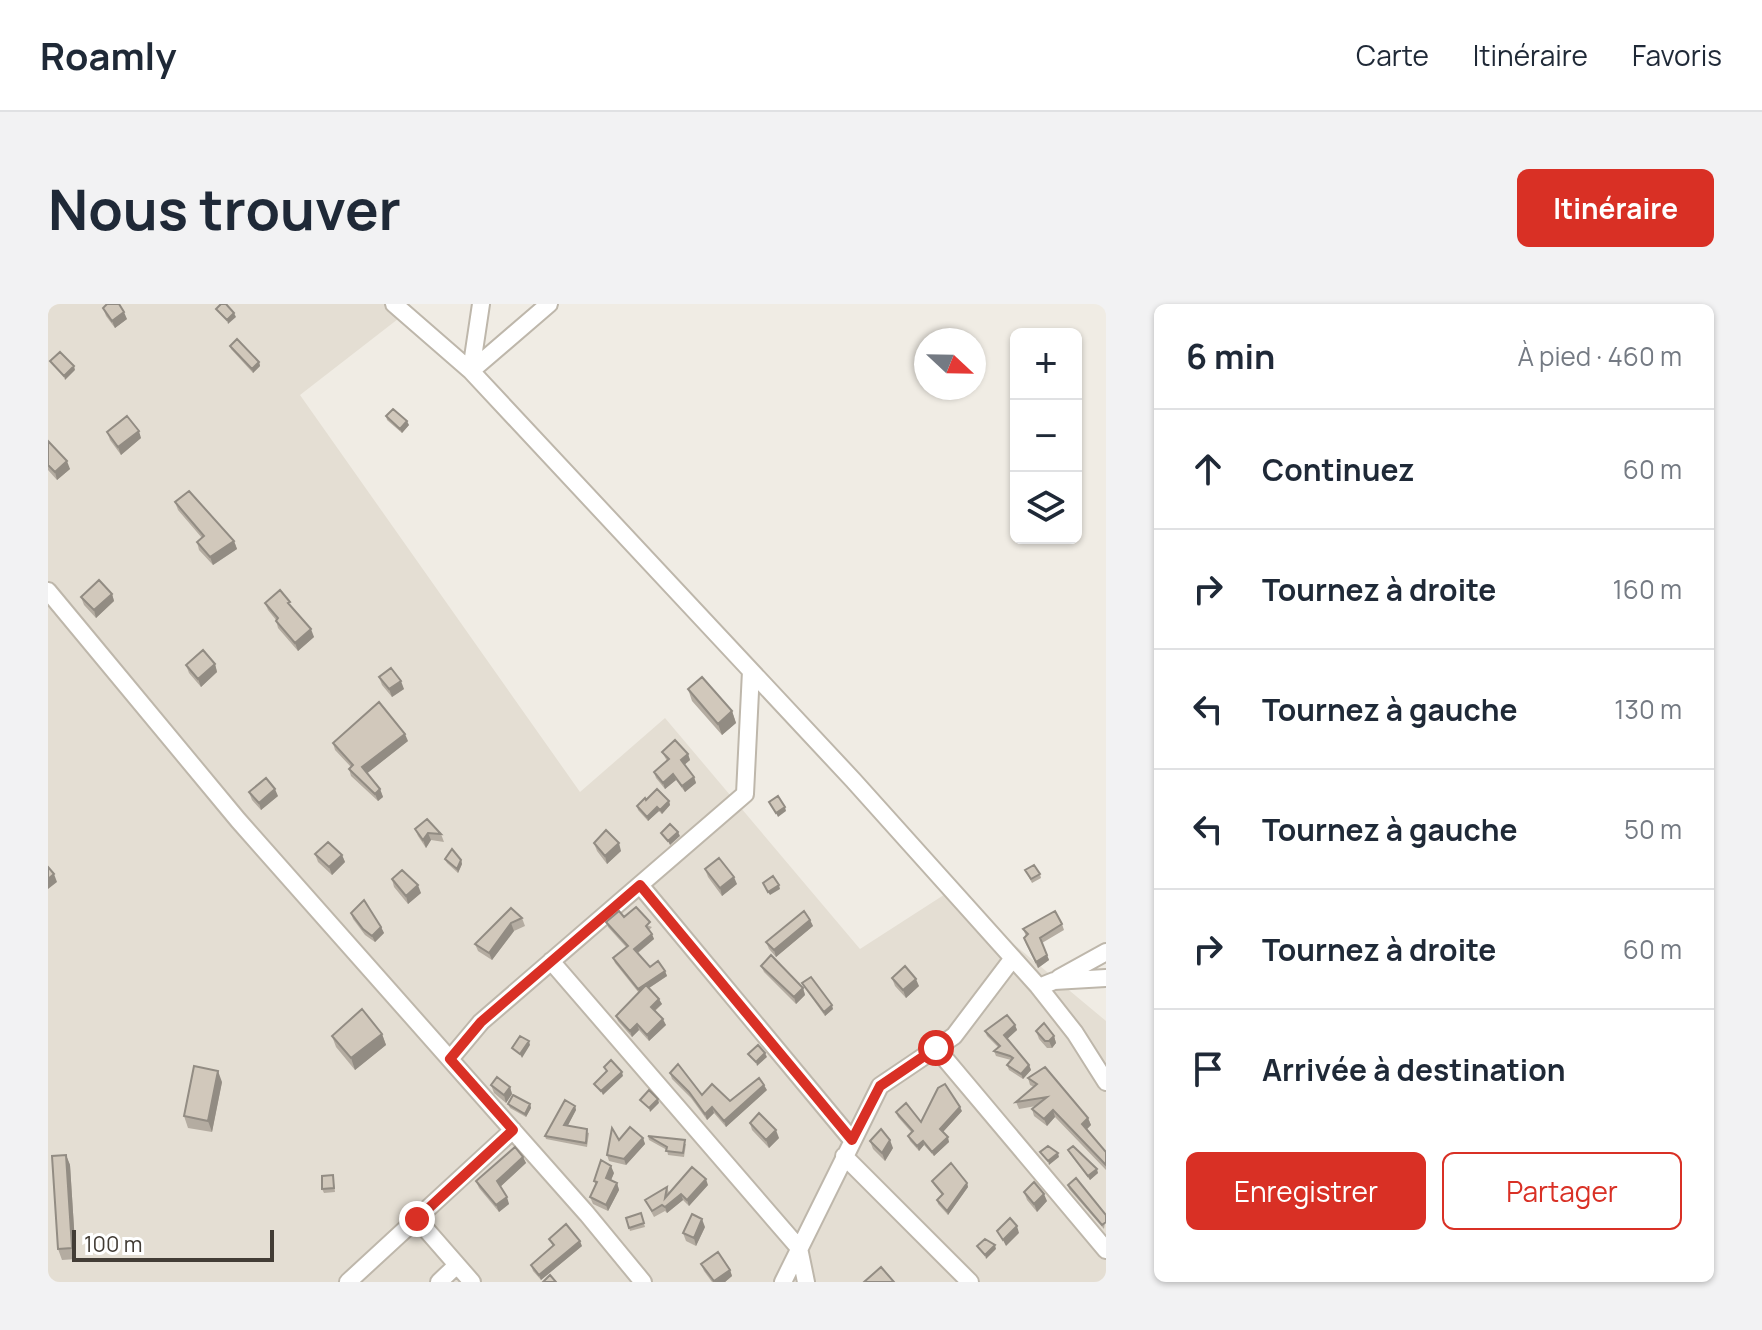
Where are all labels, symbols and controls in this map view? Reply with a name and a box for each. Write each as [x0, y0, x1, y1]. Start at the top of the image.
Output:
text: Roamly [40, 29, 177, 81]
text: Carte [1356, 36, 1429, 74]
text: Itinéraire [1473, 36, 1588, 74]
text: Favoris [1632, 36, 1722, 74]
button: Itinéraire [1517, 169, 1714, 247]
text: Nous trouver [48, 170, 401, 247]
north arrow [914, 328, 986, 400]
map controls [1010, 328, 1082, 544]
button: + [1010, 328, 1082, 400]
text: 6 min [1186, 333, 1275, 379]
text: À pied · 460 m [1517, 338, 1682, 374]
button: − [1010, 400, 1082, 472]
icon: ahead [1186, 447, 1230, 491]
text: Continuez [1262, 449, 1414, 490]
text: 60 m [1623, 451, 1682, 487]
button: layers [1010, 472, 1082, 544]
icon: right [1186, 567, 1230, 611]
text: Tournez à droite [1262, 569, 1496, 610]
text: 160 m [1613, 571, 1682, 607]
icon: left [1186, 687, 1230, 731]
text: Tournez à gauche [1262, 689, 1518, 730]
text: 130 m [1614, 691, 1682, 727]
icon: left [1186, 807, 1230, 851]
text: Tournez à gauche [1262, 809, 1518, 850]
text: 50 m [1624, 811, 1682, 847]
icon: right [1186, 927, 1230, 971]
text: Tournez à droite [1262, 929, 1496, 970]
text: 60 m [1623, 931, 1682, 967]
route start [918, 1030, 954, 1066]
icon: arrive [1186, 1047, 1230, 1091]
text: Arrivée à destination [1262, 1049, 1565, 1090]
button: Enregistrer [1186, 1152, 1426, 1230]
button: Partager [1442, 1152, 1682, 1230]
route end [399, 1201, 435, 1237]
scale bar [72, 1226, 274, 1262]
text: 100 m [84, 1229, 142, 1259]

